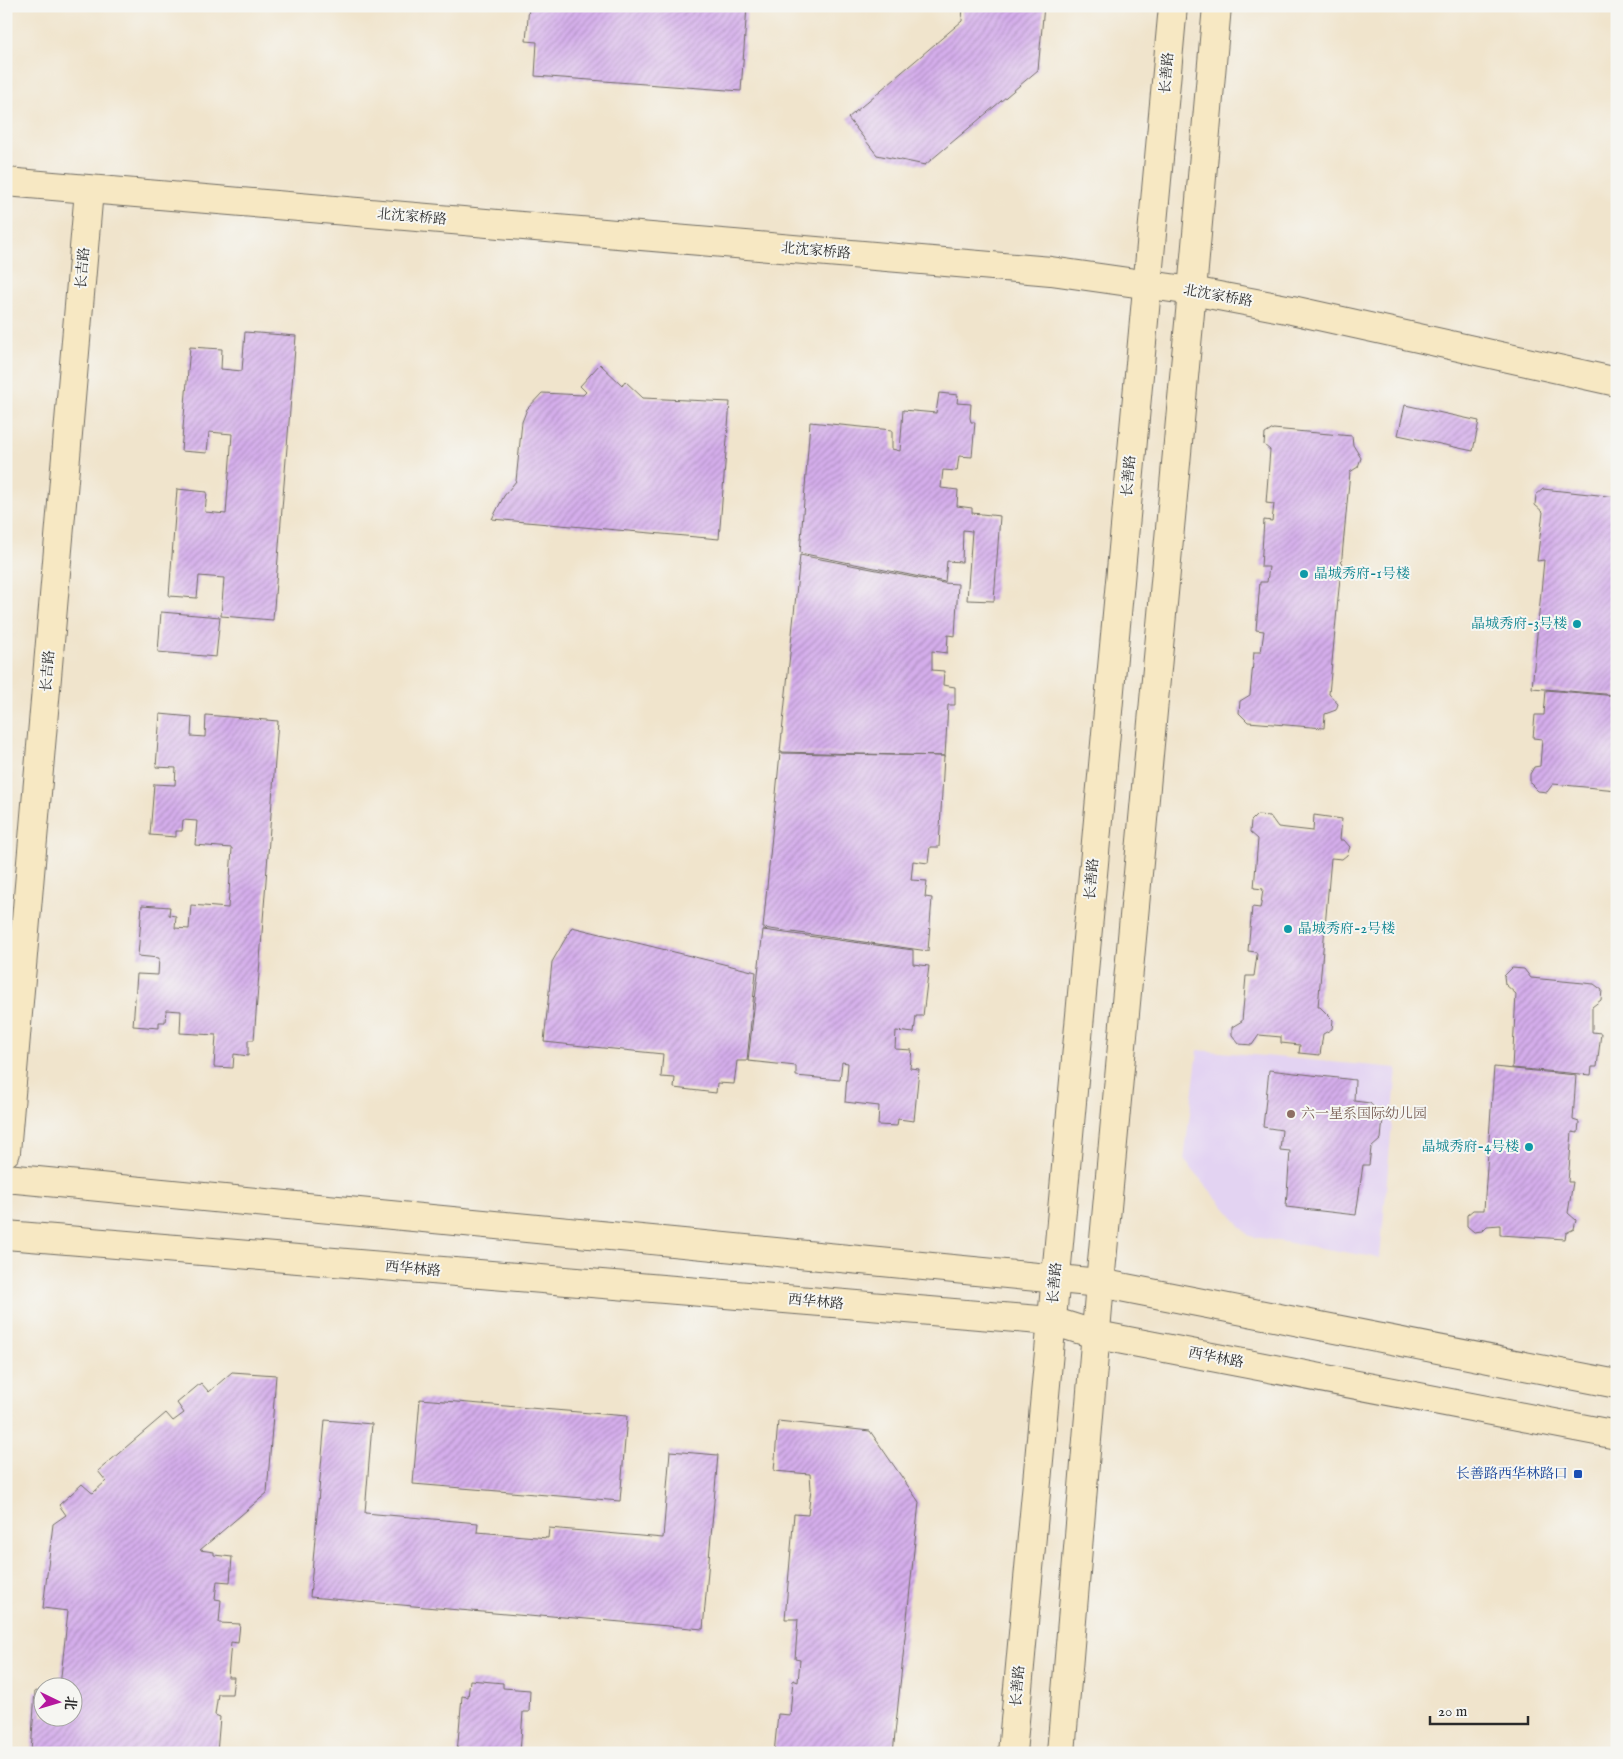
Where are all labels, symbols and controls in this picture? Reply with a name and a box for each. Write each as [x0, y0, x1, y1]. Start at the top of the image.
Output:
street label: 长善路 [1156, 51, 1178, 95]
street label: 北沈家桥路 [376, 205, 448, 229]
street label: 北沈家桥路 [780, 239, 852, 263]
street label: 长吉路 [72, 246, 94, 290]
street label: 北沈家桥路 [1182, 281, 1254, 311]
street label: 长善路 [1118, 454, 1140, 498]
place label: 晶城秀府-1号楼 [1314, 565, 1410, 583]
marker: 晶城秀府-1号楼 [1298, 568, 1310, 580]
place label: 晶城秀府-3号楼 [1471, 615, 1567, 633]
marker: 晶城秀府-3号楼 [1571, 618, 1583, 630]
street label: 长吉路 [37, 649, 59, 693]
street label: 长善路 [1081, 857, 1103, 901]
place label: 晶城秀府-2号楼 [1298, 920, 1395, 938]
marker: 晶城秀府-2号楼 [1282, 923, 1294, 935]
place label: 六一星系国际幼儿园 [1301, 1105, 1427, 1123]
marker: 六一星系国际幼儿园 [1285, 1108, 1297, 1120]
place label: 晶城秀府-4号楼 [1422, 1138, 1519, 1156]
marker: 晶城秀府-4号楼 [1523, 1141, 1535, 1153]
street label: 西华林路 [384, 1258, 442, 1280]
street label: 长善路 [1044, 1261, 1066, 1305]
street label: 西华林路 [787, 1291, 845, 1313]
street label: 西华林路 [1187, 1344, 1245, 1372]
place label: 长善路西华林路口 [1456, 1465, 1568, 1483]
marker: 长善路西华林路口 [1572, 1468, 1584, 1480]
street label: 长善路 [1007, 1664, 1029, 1708]
north arrow [32, 1676, 82, 1726]
scale bar [1430, 1694, 1528, 1726]
text: 北 [60, 1695, 80, 1711]
text: 20 m [1438, 1702, 1468, 1721]

